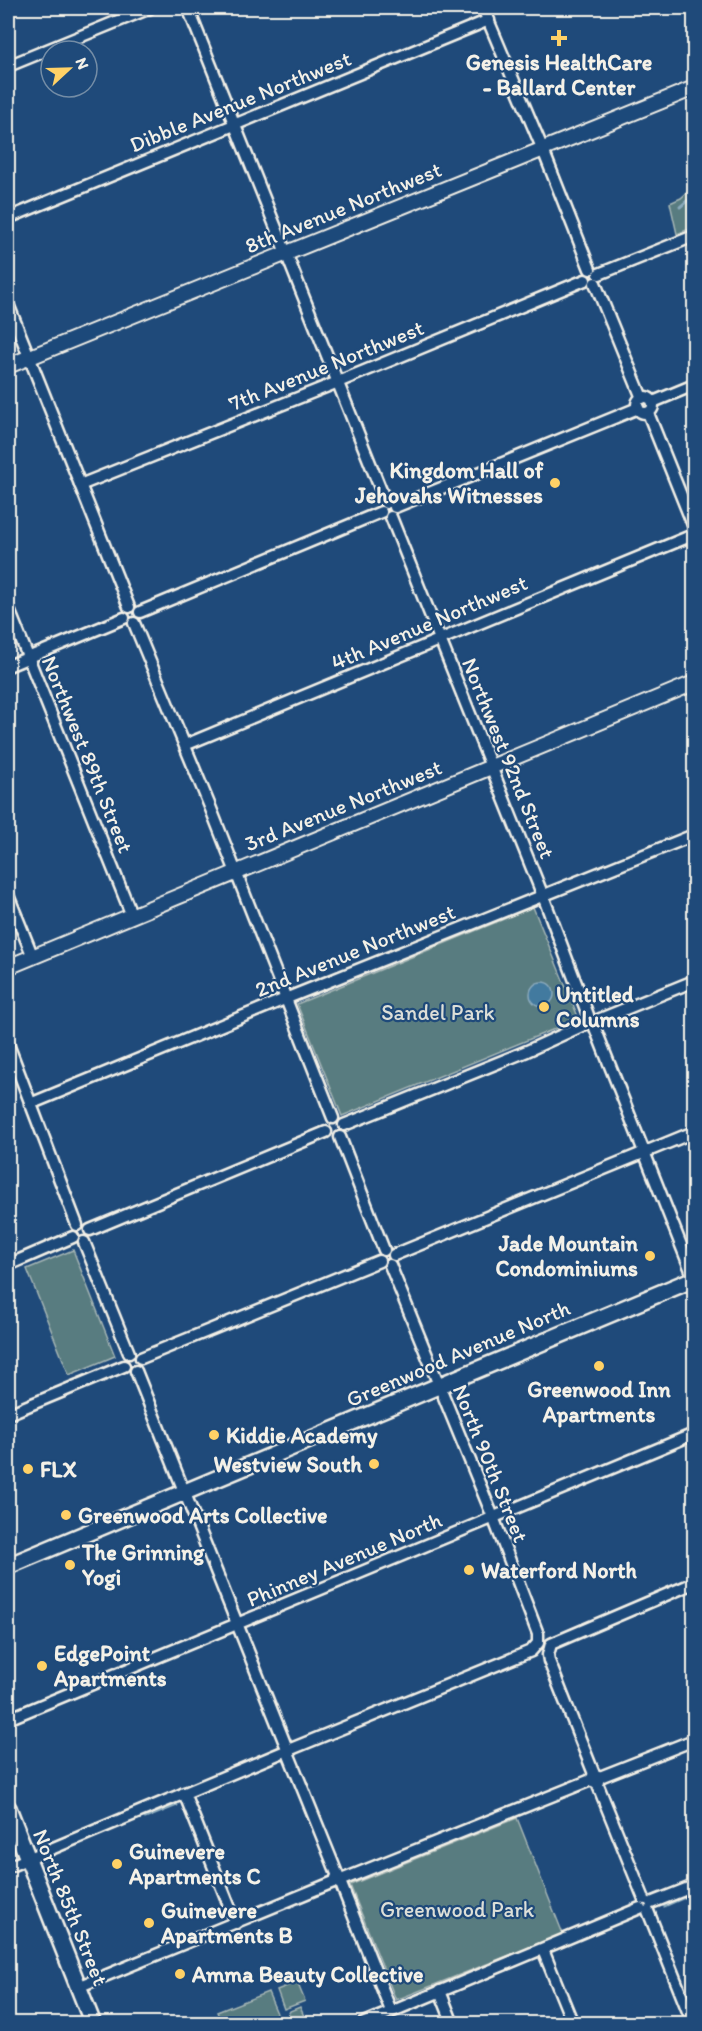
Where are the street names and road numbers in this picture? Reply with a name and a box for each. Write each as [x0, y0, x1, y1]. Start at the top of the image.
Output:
street label: Dibble Avenue Northwest [126, 45, 355, 158]
street label: 8th Avenue Northwest [241, 156, 445, 259]
street label: 7th Avenue Northwest [225, 314, 428, 417]
street label: 4th Avenue Northwest [327, 569, 531, 676]
street label: Northwest 89th Street [36, 652, 139, 857]
street label: Northwest 92nd Street [456, 654, 561, 862]
street label: 3rd Avenue Northwest [241, 754, 446, 857]
street label: 2nd Avenue Northwest [251, 898, 459, 1003]
street label: Greenwood Avenue North [342, 1294, 575, 1413]
street label: North 90th Street [447, 1380, 534, 1546]
street label: Phinney Avenue North [242, 1506, 446, 1613]
street label: North 85th Street [27, 1825, 114, 1989]

